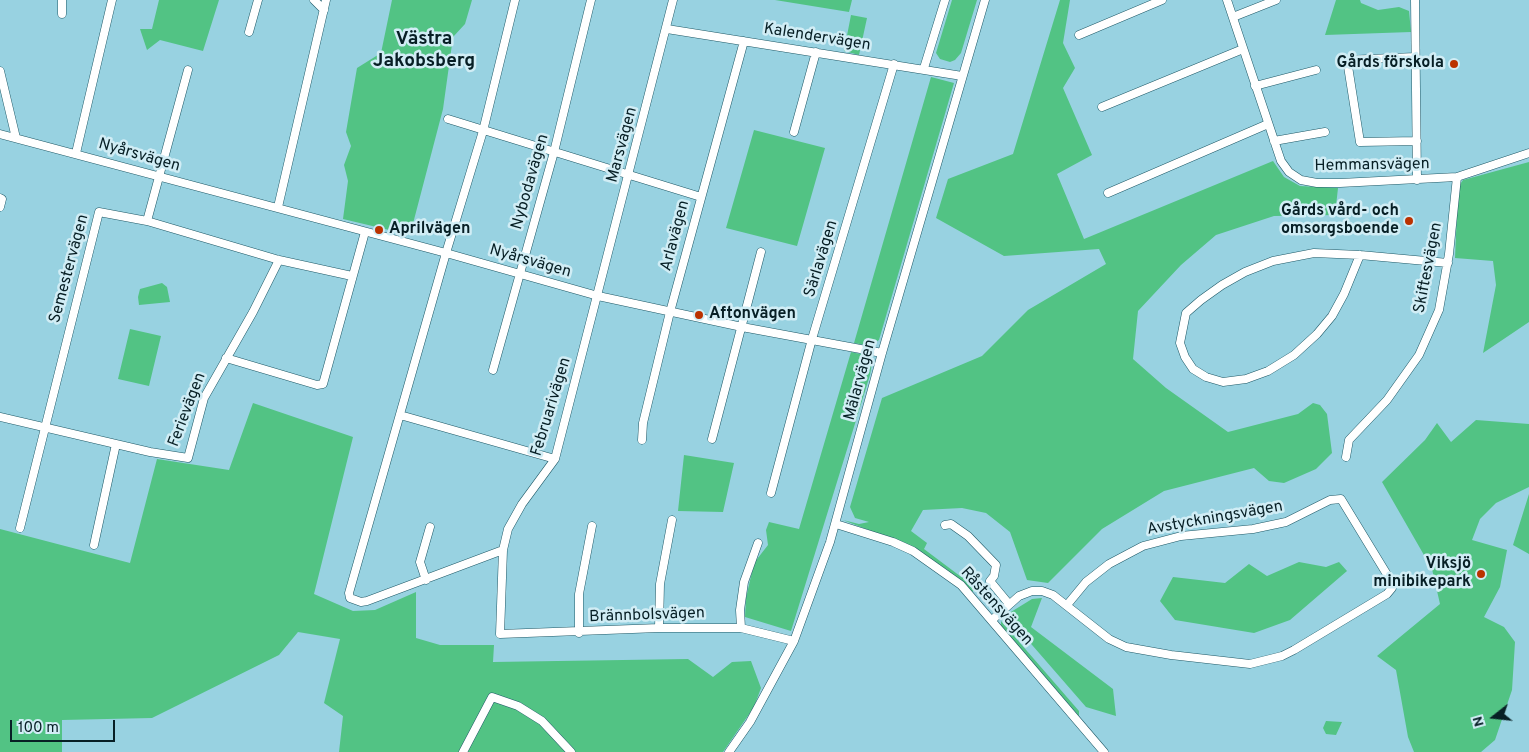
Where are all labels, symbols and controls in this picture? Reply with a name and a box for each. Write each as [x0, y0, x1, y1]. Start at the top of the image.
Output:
street label: Kalendervägen [762, 20, 872, 56]
district label: Västra Jakobsberg [373, 29, 475, 73]
place label: Gårds förskola [1337, 54, 1444, 74]
marker: Gårds förskola [1448, 58, 1460, 70]
street label: Marsvägen [604, 105, 642, 185]
street label: Nybodavägen [508, 132, 554, 232]
street label: Nyårsvägen [96, 135, 182, 177]
street label: Hemmansvägen [1314, 155, 1430, 177]
street label: Arlavägen [657, 198, 695, 274]
place label: Gårds vård- och omsorgsboende [1281, 202, 1399, 240]
street label: Semestervägen [46, 213, 94, 325]
marker: Gårds vård- och omsorgsboende [1403, 215, 1415, 227]
street label: Särlavägen [801, 218, 843, 300]
place label: Aprilvägen [389, 220, 470, 240]
street label: Skiftesvägen [1411, 221, 1447, 315]
marker: Aprilvägen [373, 224, 385, 236]
street label: Nyårsvägen [487, 241, 573, 283]
place label: Aftonvägen [709, 305, 796, 325]
marker: Aftonvägen [693, 309, 705, 321]
street label: Mälarvägen [841, 337, 881, 423]
street label: Februarivägen [528, 355, 576, 459]
street label: Ferievägen [165, 370, 211, 450]
street label: Avstyckningsvägen [1146, 498, 1284, 540]
place label: Viksjö minibikepark [1373, 555, 1471, 593]
street label: Råstensvägen [956, 564, 1036, 650]
marker: Viksjö minibikepark [1475, 568, 1487, 580]
street label: Brännbolsvägen [589, 604, 705, 628]
north arrow [1469, 692, 1519, 742]
scale bar [12, 710, 118, 742]
text: N [1470, 714, 1489, 728]
text: 100 m [18, 719, 59, 738]

